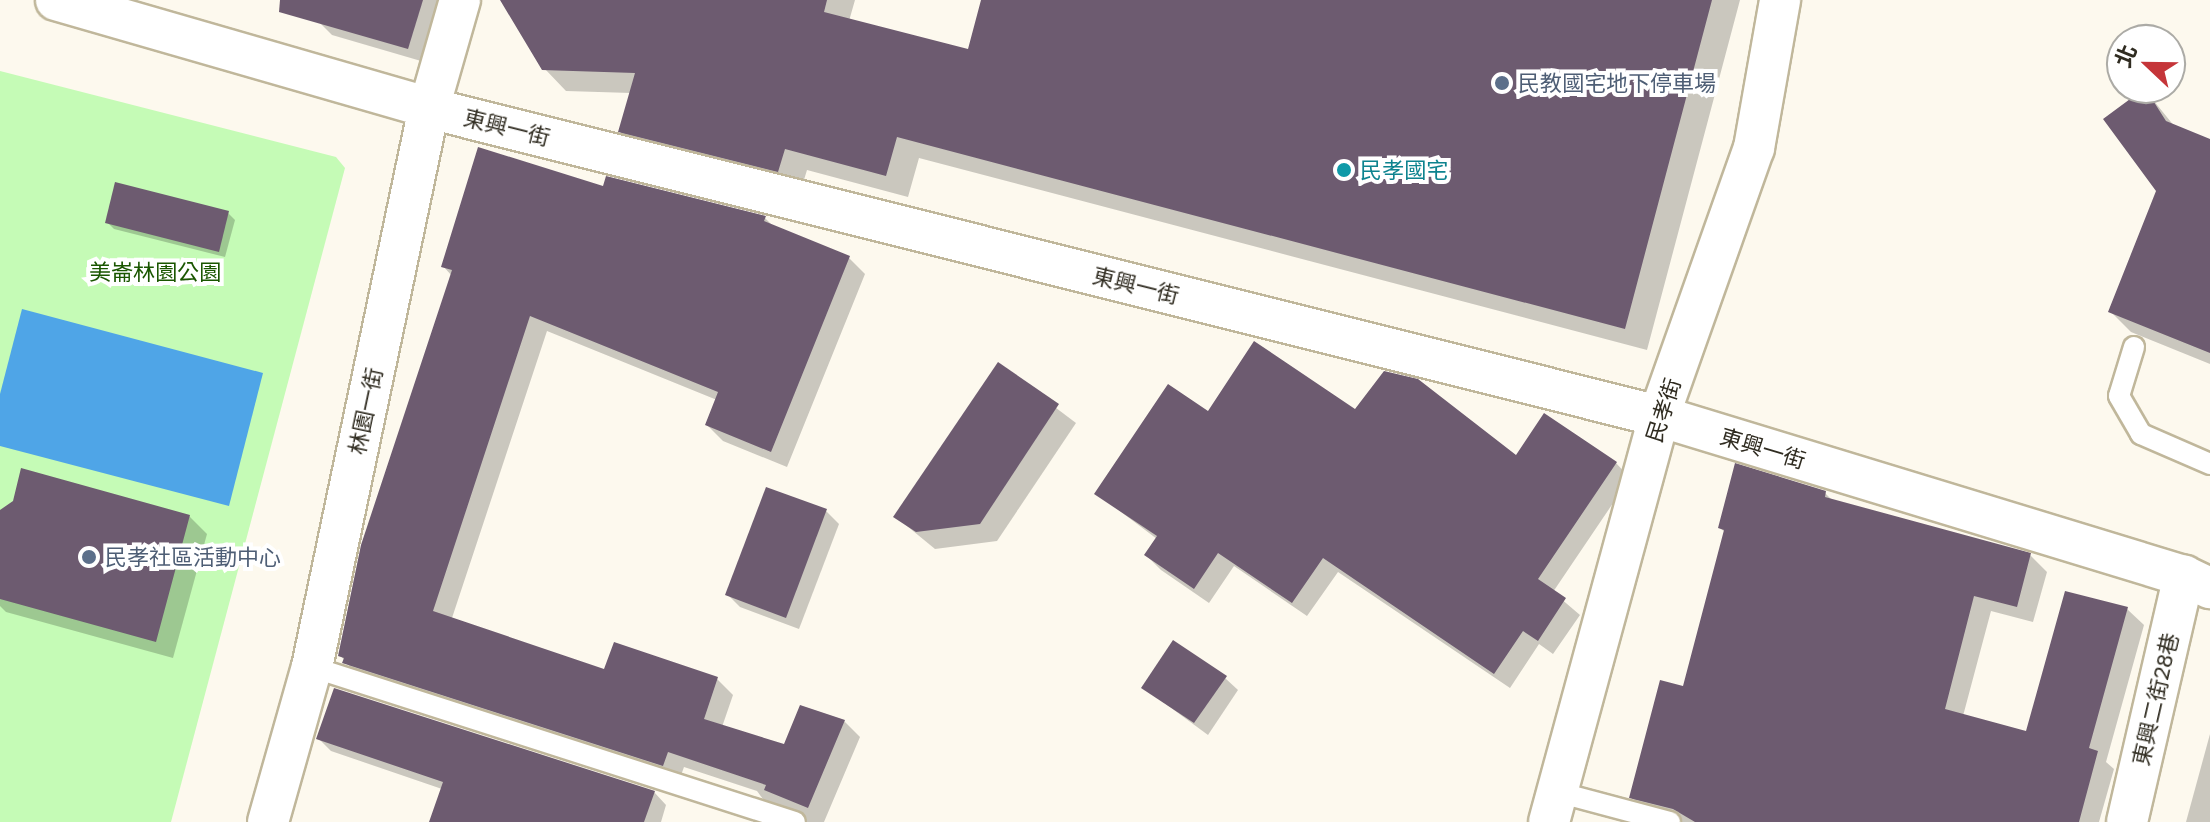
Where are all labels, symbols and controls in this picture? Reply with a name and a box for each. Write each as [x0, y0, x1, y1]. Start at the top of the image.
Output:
north arrow [2106, 24, 2186, 104]
text: 北 [2108, 40, 2142, 71]
place label: 民教國宅地下停車場 [1518, 70, 1716, 96]
marker: 民教國宅地下停車場 [1493, 74, 1511, 92]
street label: 東興一街 [461, 104, 553, 150]
place label: 民孝國宅 [1360, 157, 1448, 183]
marker: 民孝國宅 [1335, 161, 1353, 179]
park label: 美崙林園公園 [89, 259, 221, 285]
street label: 東興一街 [1090, 262, 1182, 308]
street label: 林園一街 [343, 365, 387, 457]
street label: 民孝街 [1640, 375, 1686, 445]
street label: 東興一街 [1717, 423, 1809, 473]
place label: 民孝社區活動中心 [105, 544, 281, 570]
marker: 民孝社區活動中心 [80, 548, 98, 566]
street label: 東興二街28巷 [2127, 630, 2183, 768]

